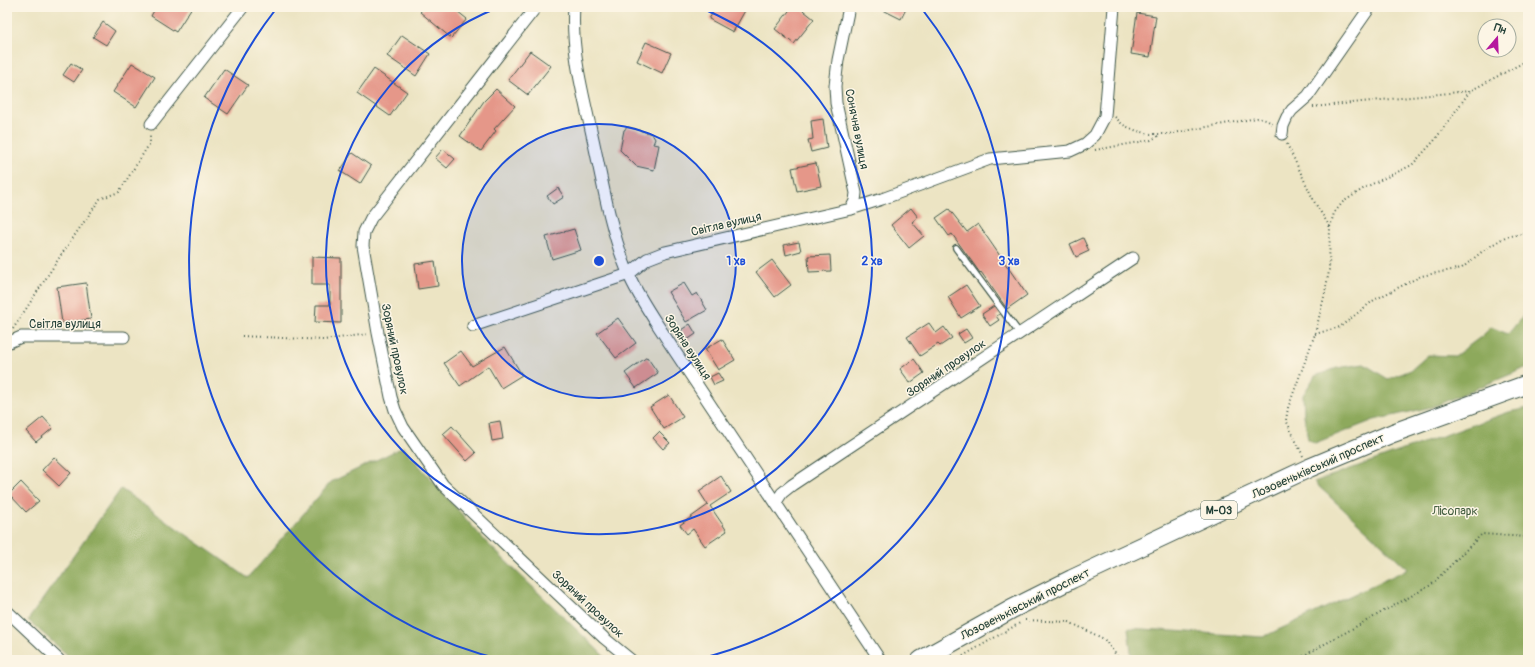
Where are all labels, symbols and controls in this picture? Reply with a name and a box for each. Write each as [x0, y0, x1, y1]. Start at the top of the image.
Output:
north arrow [1477, 18, 1517, 58]
text: Пн [1492, 21, 1508, 37]
street label: Сонячна вулиця [841, 88, 872, 171]
street label: Світла вулиця [689, 209, 763, 240]
centre of rings [592, 254, 606, 268]
text: 1 хв [726, 254, 746, 269]
text: 2 хв [861, 254, 883, 269]
text: 3 хв [998, 254, 1020, 269]
street label: Зоряний провулок [378, 302, 411, 396]
street label: Зоряна вулиця [661, 312, 714, 383]
street label: Світла вулиця [29, 317, 101, 332]
street label: Зоряний провулок [904, 336, 989, 401]
street label: Лозовеньківський проспект [1249, 430, 1387, 503]
road number: М-03 [1201, 501, 1237, 519]
park label: Лісопарк [1431, 504, 1478, 519]
street label: Лозовеньківський проспект [957, 565, 1093, 644]
street label: Зоряний провулок [549, 567, 627, 642]

